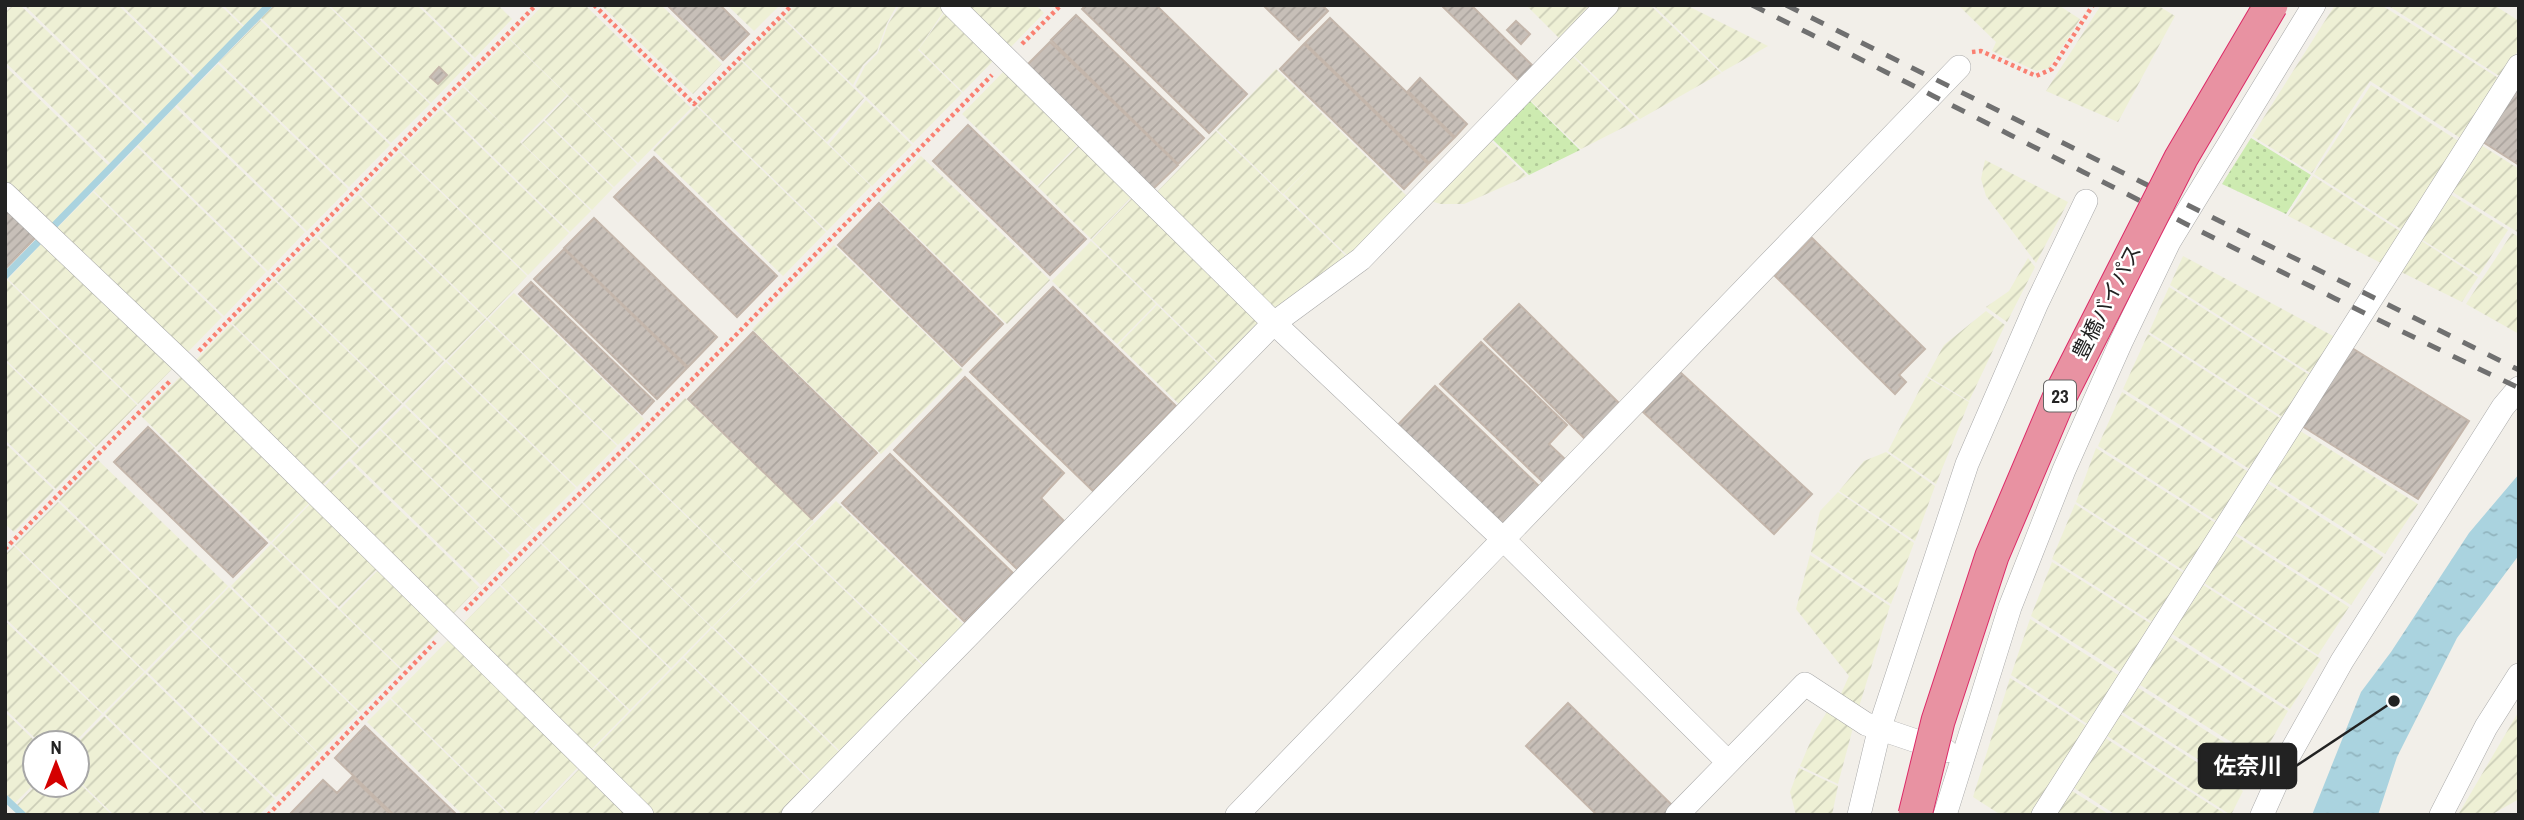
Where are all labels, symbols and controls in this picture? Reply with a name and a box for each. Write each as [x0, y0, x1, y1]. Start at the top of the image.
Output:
street label: 豊橋バイパス [2065, 239, 2148, 364]
road number: 23 [2044, 380, 2076, 412]
north arrow [21, 729, 91, 799]
text: N [50, 734, 62, 760]
callout: 佐奈川 [2199, 744, 2296, 788]
text: 佐奈川 [2214, 750, 2283, 781]

